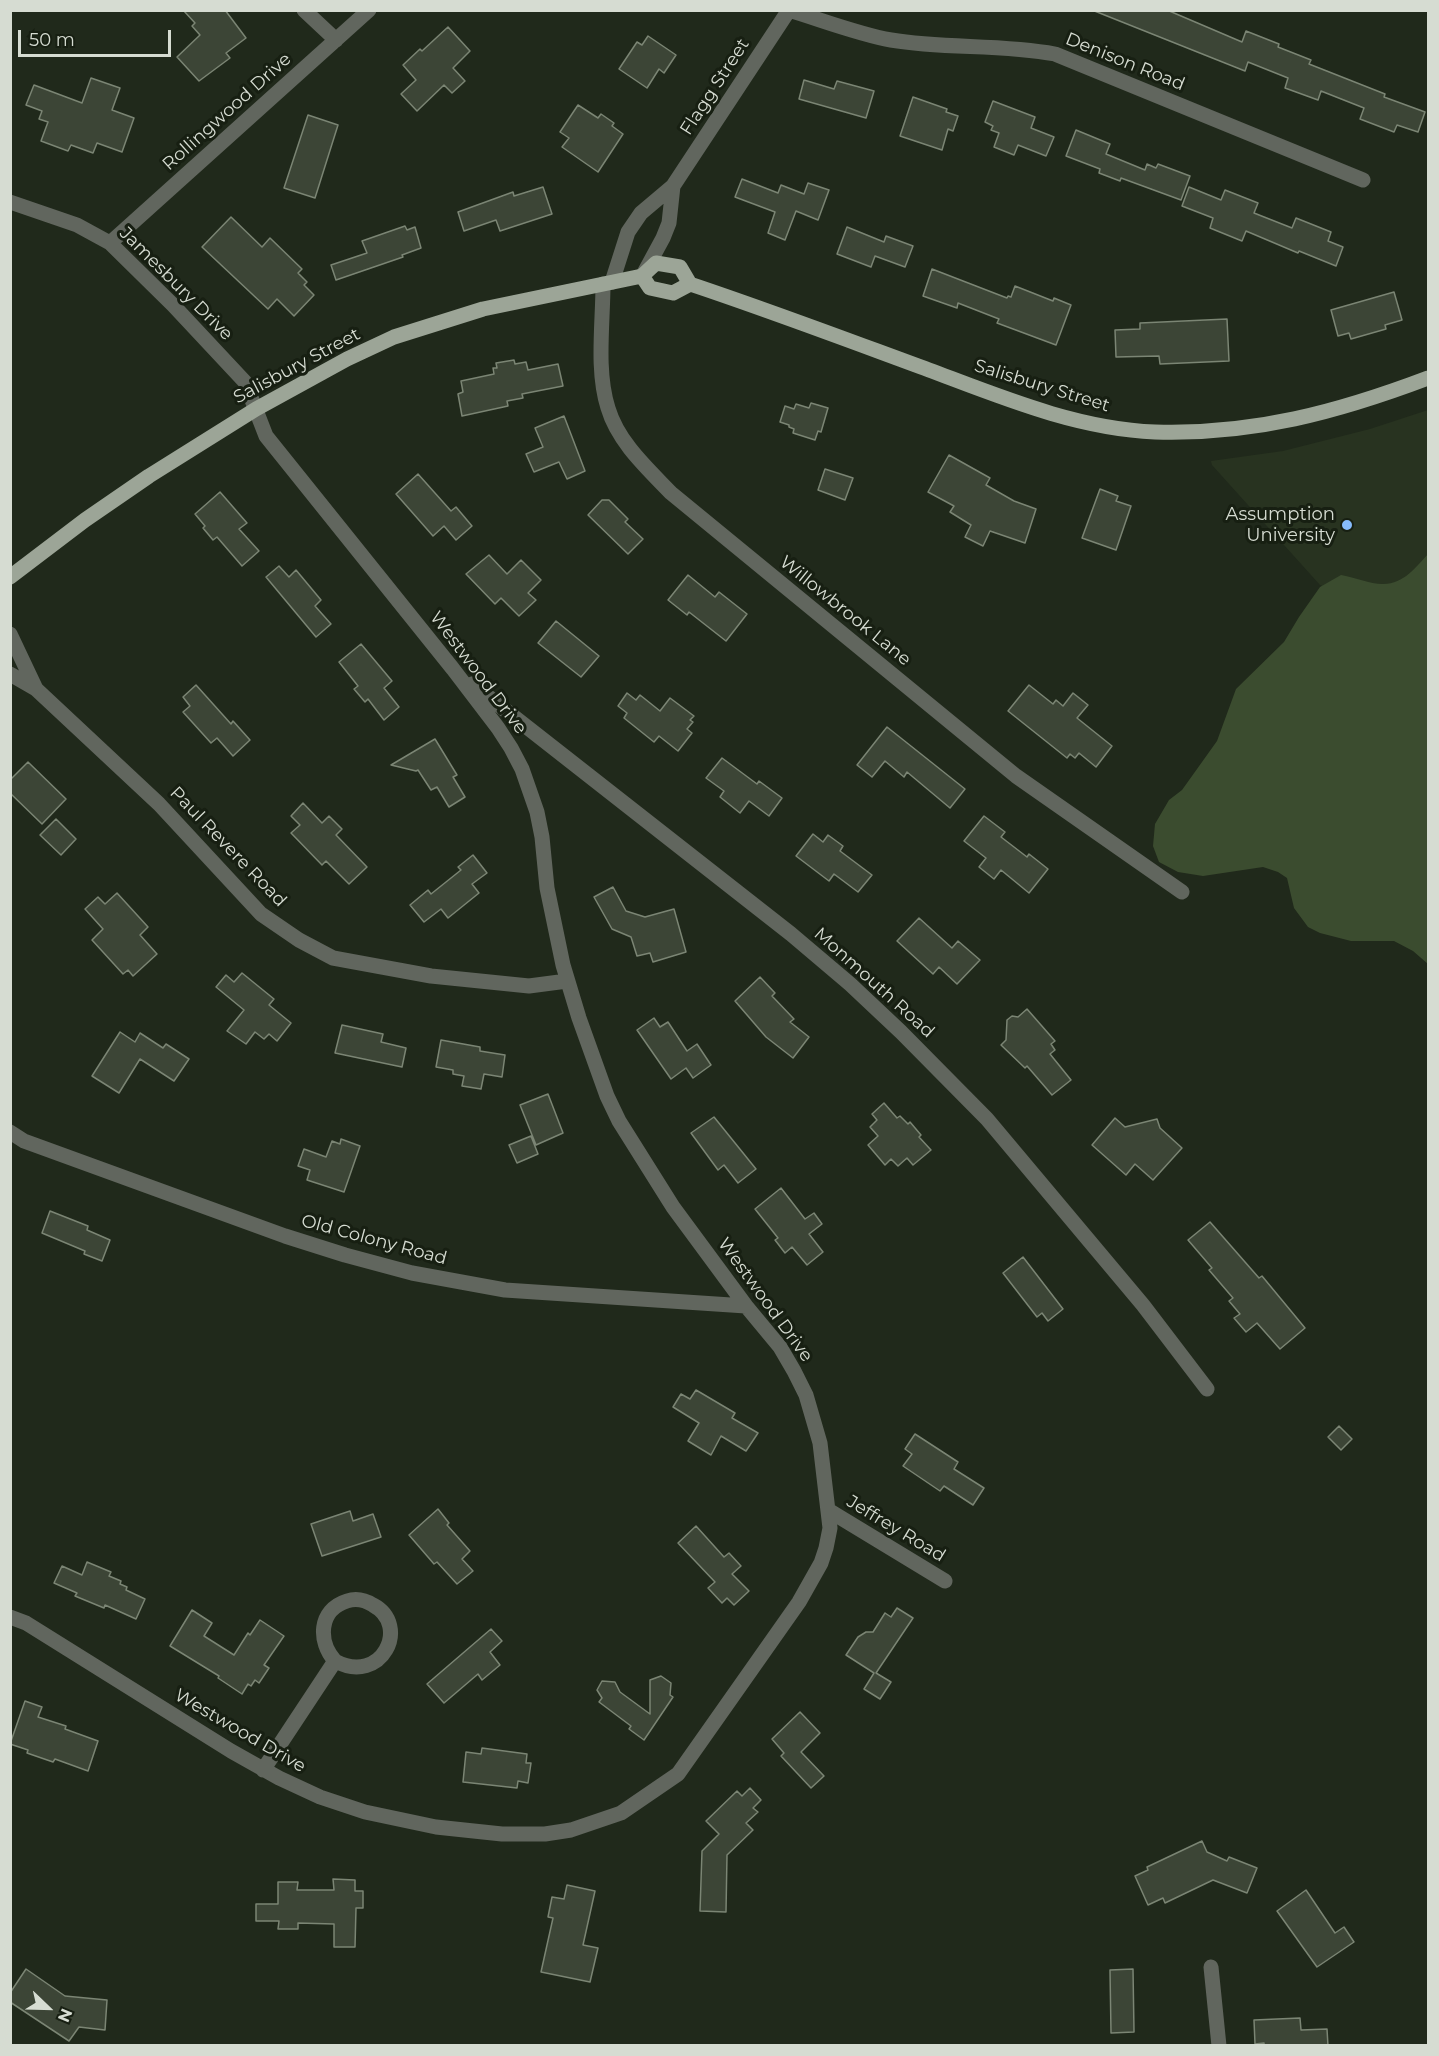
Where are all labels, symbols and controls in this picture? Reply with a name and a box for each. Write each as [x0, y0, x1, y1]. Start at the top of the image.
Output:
scale bar [21, 18, 174, 56]
street label: Denison Road [1062, 28, 1188, 96]
text: 50 m [29, 29, 75, 51]
street label: Flagg Street [676, 35, 754, 139]
street label: Rollingwood Drive [158, 49, 296, 175]
street label: Jamesbury Drive [115, 223, 237, 345]
street label: Salisbury Street [230, 323, 364, 409]
street label: Salisbury Street [972, 355, 1112, 417]
place label: Assumption University [1226, 504, 1335, 546]
marker: Assumption University [1340, 518, 1354, 532]
street label: Willowbrook Lane [775, 551, 915, 671]
street label: Westwood Drive [425, 607, 531, 739]
street label: Paul Revere Road [165, 782, 291, 912]
street label: Monmouth Road [809, 923, 939, 1043]
street label: Old Colony Road [299, 1210, 449, 1270]
street label: Westwood Drive [713, 1234, 817, 1366]
street label: Jeffrey Road [843, 1491, 949, 1567]
street label: Westwood Drive [171, 1685, 309, 1777]
north arrow [18, 1978, 78, 2038]
text: N [54, 2006, 76, 2025]

